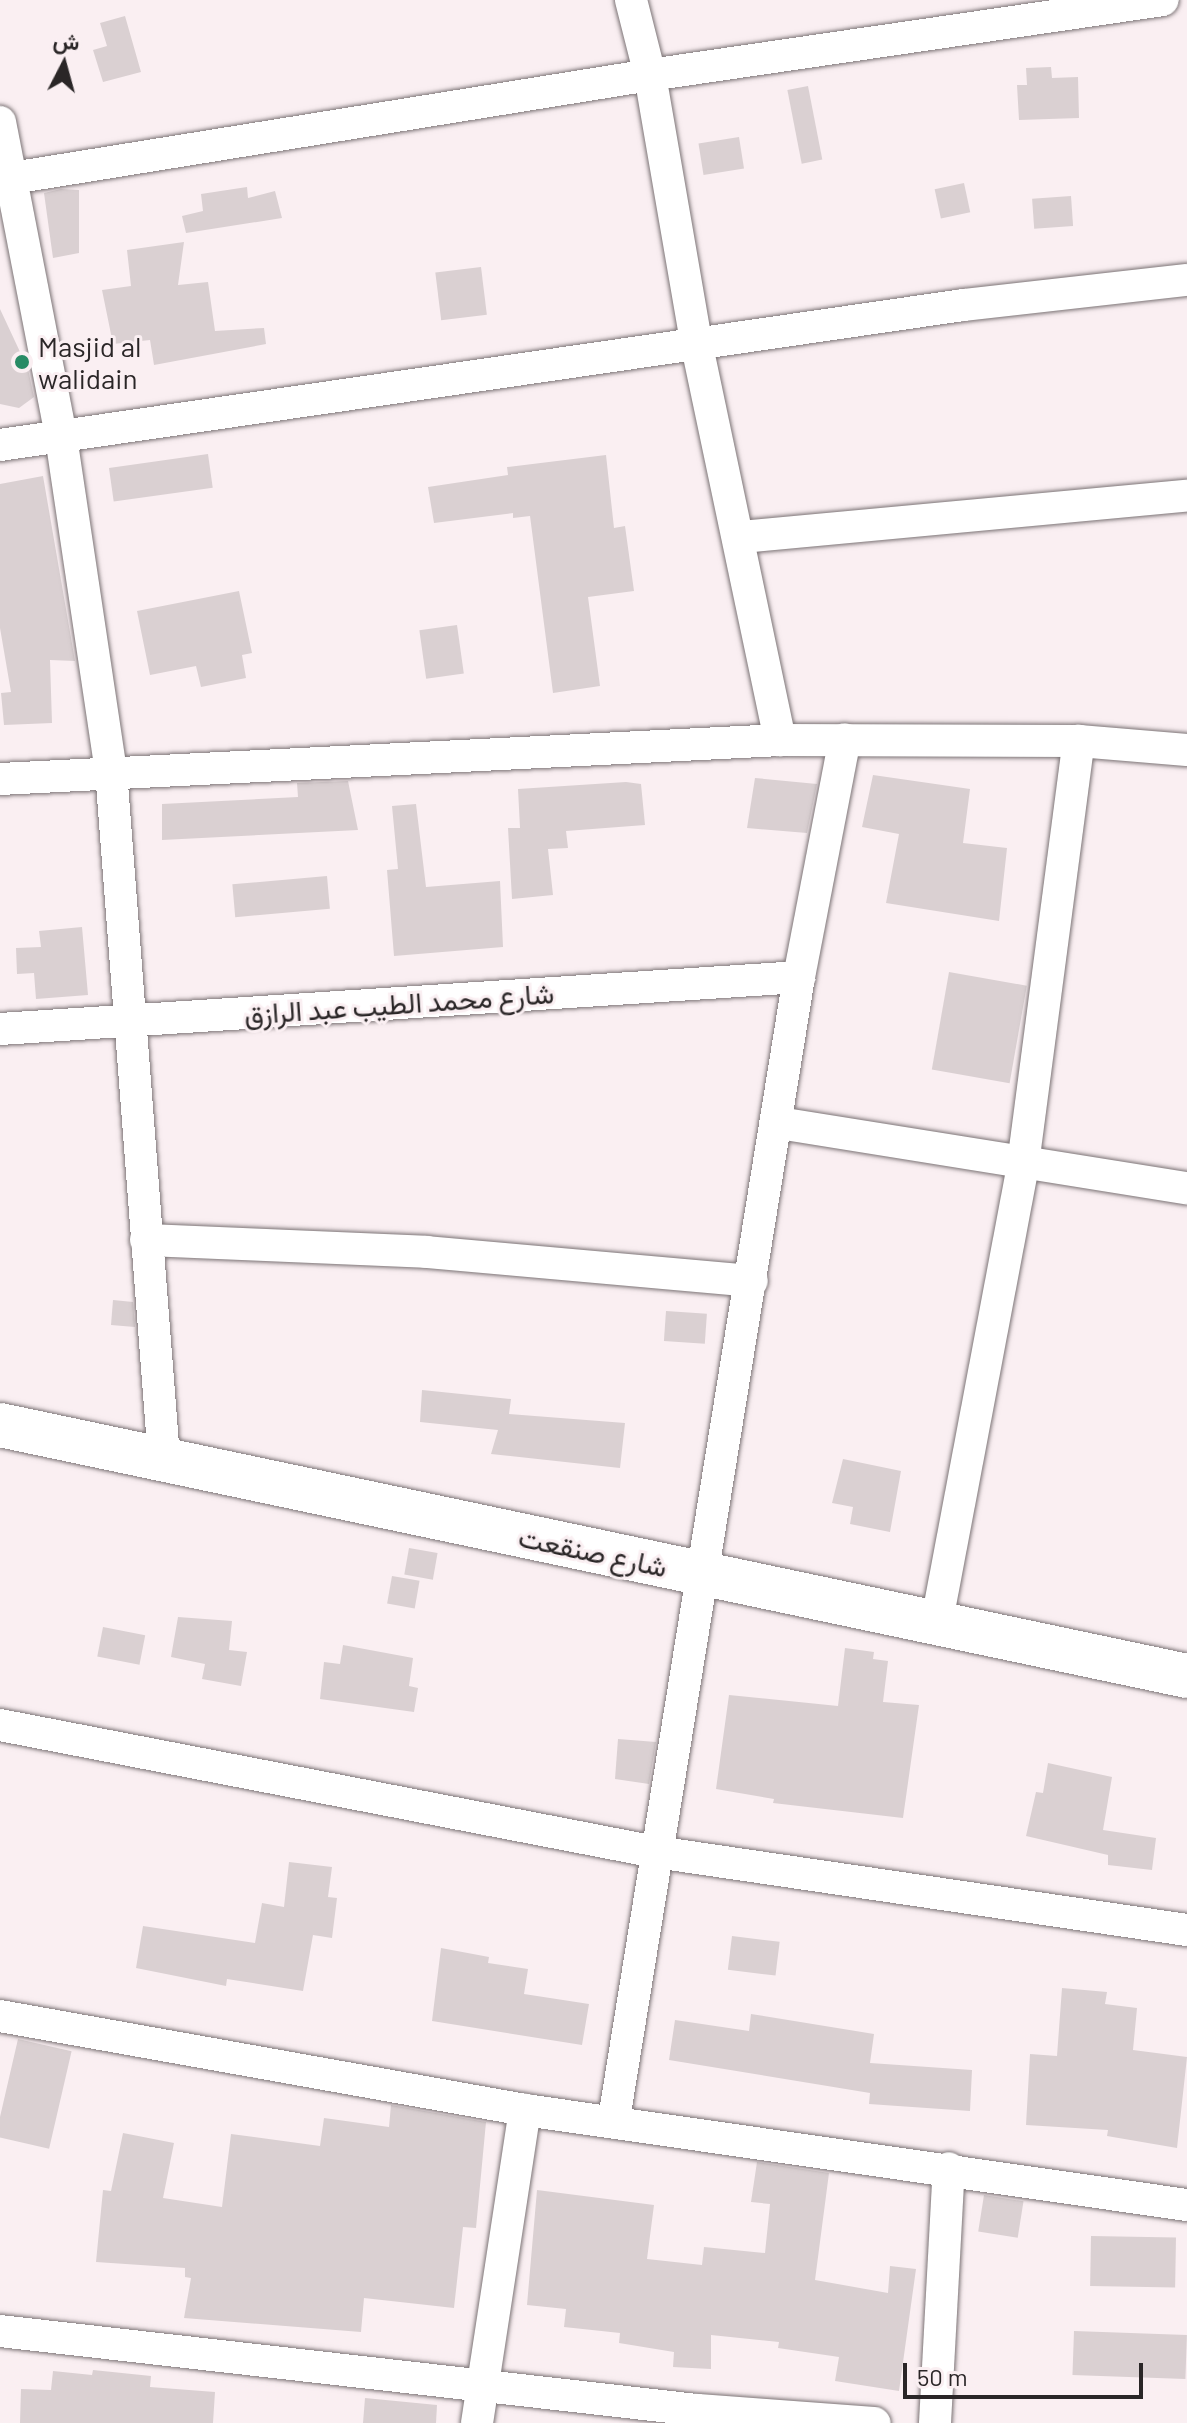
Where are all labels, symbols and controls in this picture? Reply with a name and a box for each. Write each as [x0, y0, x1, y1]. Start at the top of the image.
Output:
north arrow [24, 24, 104, 104]
text: ش [52, 26, 81, 54]
place label: Masjid al walidain [38, 329, 141, 395]
marker: Masjid al walidain [13, 353, 31, 371]
street label: شارع محمد الطيب عبد الرازق [243, 975, 555, 1031]
street label: شارع صنقعت [516, 1519, 670, 1583]
scale bar [907, 2347, 1147, 2397]
text: 50 m [917, 2362, 968, 2391]

